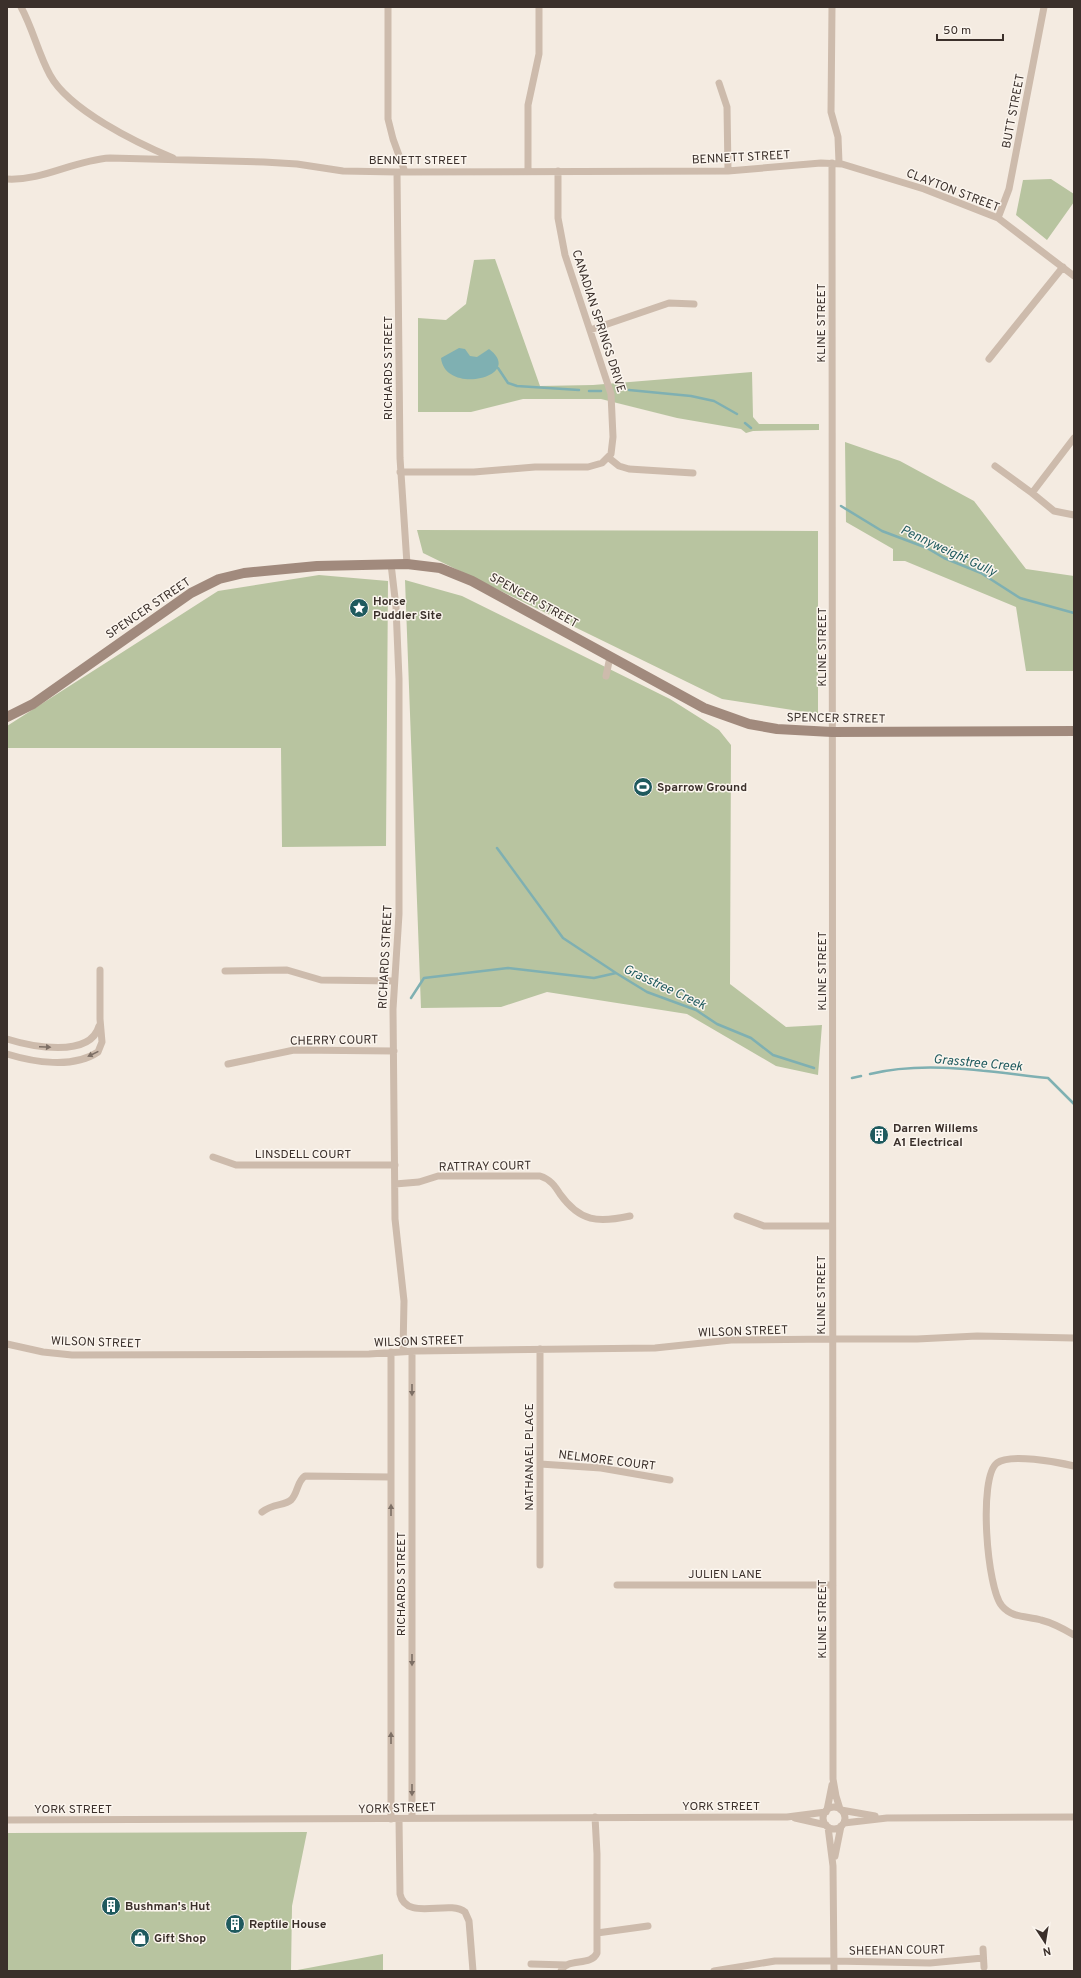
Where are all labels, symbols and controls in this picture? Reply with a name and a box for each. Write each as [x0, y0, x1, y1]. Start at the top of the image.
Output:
scale bar [937, 16, 1003, 42]
text: 50 m [943, 23, 971, 39]
street label: BUTT STREET [999, 73, 1029, 150]
street label: BENNETT STREET [691, 147, 791, 169]
street label: BENNETT STREET [369, 153, 467, 169]
street label: CLAYTON STREET [904, 166, 1002, 216]
street label: CANADIAN SPRINGS DRIVE [567, 248, 629, 395]
street label: KLINE STREET [814, 283, 830, 363]
street label: RICHARDS STREET [381, 316, 397, 420]
water label: Pennyweight Gully [898, 523, 1000, 582]
street label: SPENCER STREET [486, 570, 581, 632]
street label: SPENCER STREET [103, 574, 194, 643]
place label: Horse Puddler Site [373, 594, 442, 624]
place icon: Horse Puddler Site [348, 597, 370, 619]
street label: KLINE STREET [815, 607, 831, 687]
street label: SPENCER STREET [786, 710, 886, 728]
sports icon: Sparrow Ground [632, 776, 654, 798]
place label: Sparrow Ground [657, 780, 747, 796]
street label: RICHARDS STREET [375, 904, 397, 1010]
street label: KLINE STREET [815, 931, 831, 1011]
water label: Grasstree Creek [620, 962, 708, 1014]
street label: CHERRY COURT [290, 1032, 378, 1050]
one-way arrow [39, 1044, 51, 1051]
one-way arrow [87, 1051, 98, 1057]
water label: Grasstree Creek [933, 1052, 1024, 1076]
place label: Darren Willems A1 Electrical [893, 1121, 978, 1151]
building icon: Darren Willems A1 Electrical [868, 1124, 890, 1146]
street label: LINSDELL COURT [255, 1147, 351, 1163]
street label: RATTRAY COURT [439, 1158, 531, 1176]
street label: KLINE STREET [814, 1255, 830, 1335]
street label: WILSON STREET [698, 1322, 788, 1342]
street label: WILSON STREET [374, 1332, 464, 1352]
street label: WILSON STREET [51, 1333, 141, 1353]
one-way arrow [409, 1384, 415, 1397]
street label: NATHANAEL PLACE [522, 1403, 538, 1511]
street label: NELMORE COURT [557, 1447, 656, 1475]
one-way arrow [388, 1503, 394, 1516]
street label: RICHARDS STREET [394, 1532, 410, 1636]
street label: JULIEN LANE [688, 1567, 762, 1583]
street label: KLINE STREET [815, 1579, 831, 1659]
one-way arrow [409, 1654, 415, 1667]
one-way arrow [388, 1731, 394, 1744]
one-way arrow [409, 1784, 415, 1797]
street label: YORK STREET [682, 1799, 760, 1815]
street label: YORK STREET [358, 1800, 436, 1818]
street label: YORK STREET [34, 1802, 112, 1818]
building icon: Bushman's Hut [100, 1895, 122, 1917]
place label: Bushman's Hut [125, 1899, 210, 1915]
building icon: Reptile House [224, 1913, 246, 1935]
place label: Reptile House [249, 1917, 327, 1933]
north arrow [1025, 1922, 1065, 1962]
shop icon: Gift Shop [129, 1927, 151, 1949]
place label: Gift Shop [154, 1931, 206, 1947]
street label: SHEEHAN COURT [849, 1942, 945, 1960]
text: N [1042, 1943, 1052, 1958]

